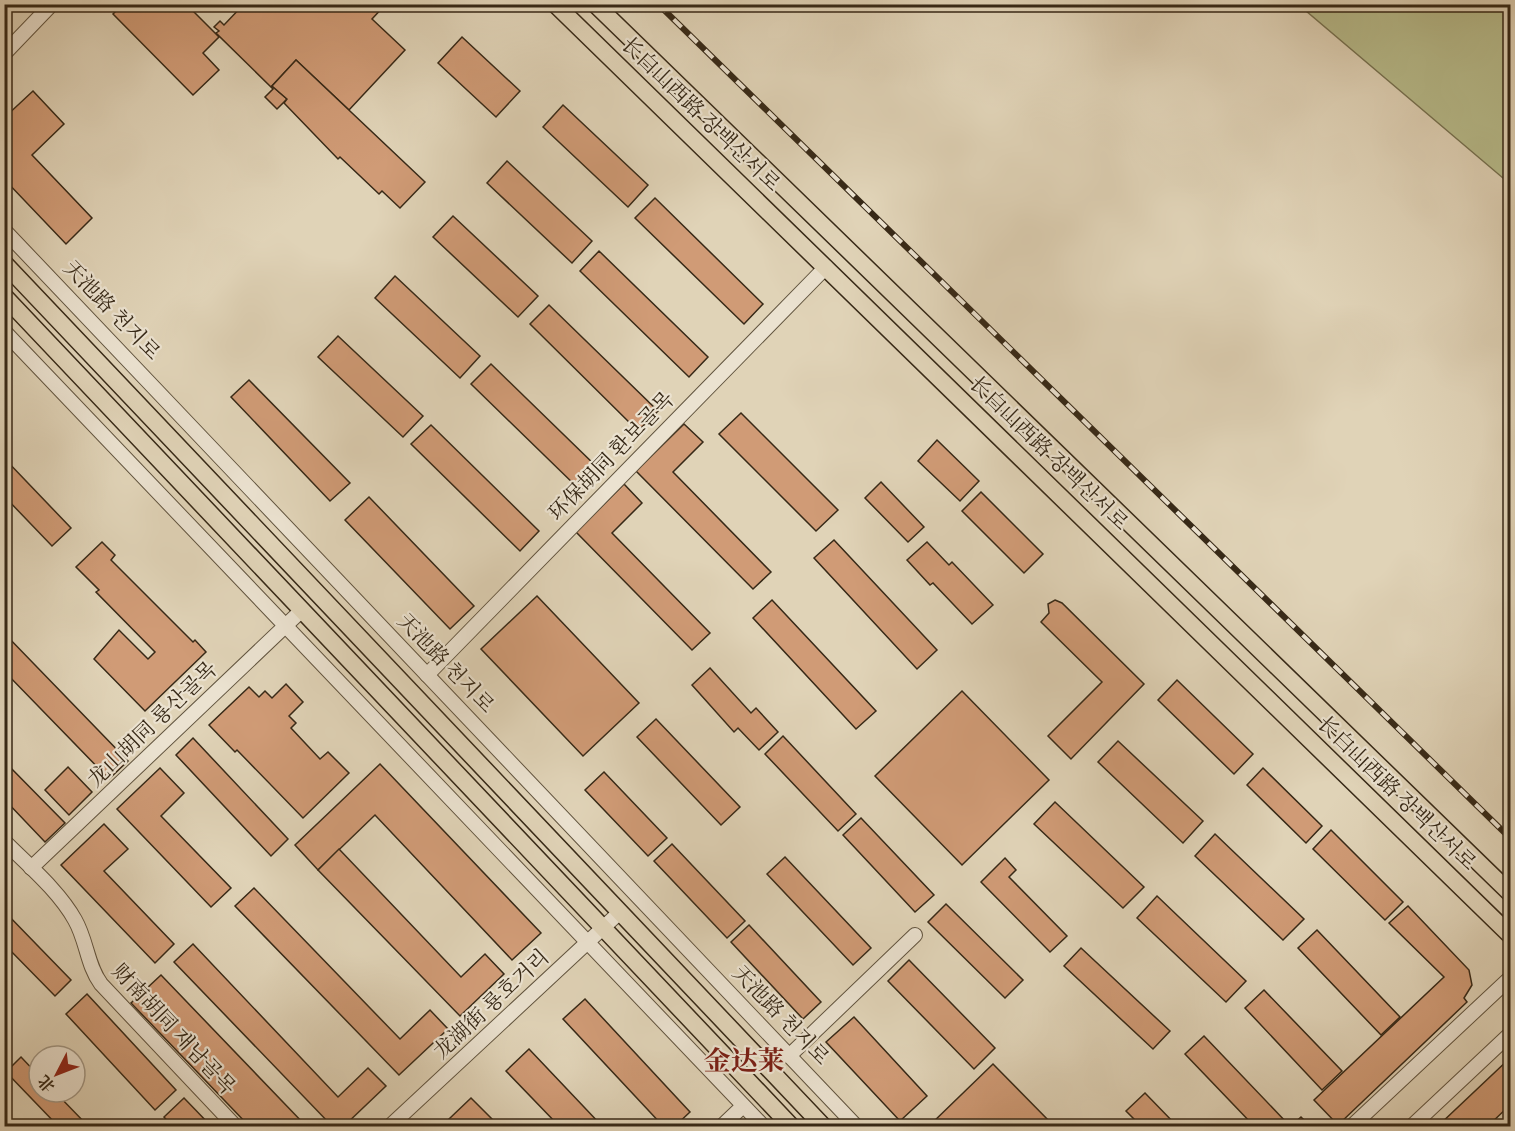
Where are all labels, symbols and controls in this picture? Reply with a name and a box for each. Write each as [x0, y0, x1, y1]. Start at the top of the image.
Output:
street label: 长白山西路 장백산서로 [615, 31, 786, 197]
street label: 天池路 천지로 [57, 255, 166, 366]
street label: 长白山西路 장백산서로 [963, 370, 1134, 536]
street label: 环保胡同 환보골목 [543, 386, 680, 527]
street label: 天池路 천지로 [391, 608, 500, 719]
street label: 龙山胡同 룡산골목 [82, 656, 223, 793]
street label: 长白山西路 장백산서로 [1311, 710, 1482, 876]
street label: 龙湖街 룡호거리 [428, 944, 555, 1065]
street label: 财南胡同 재남골목 [106, 958, 241, 1101]
street label: 天池路 천지로 [726, 960, 835, 1071]
north arrow [27, 1044, 87, 1104]
district label: 金达莱 [704, 1045, 785, 1078]
text: 北 [34, 1071, 59, 1096]

